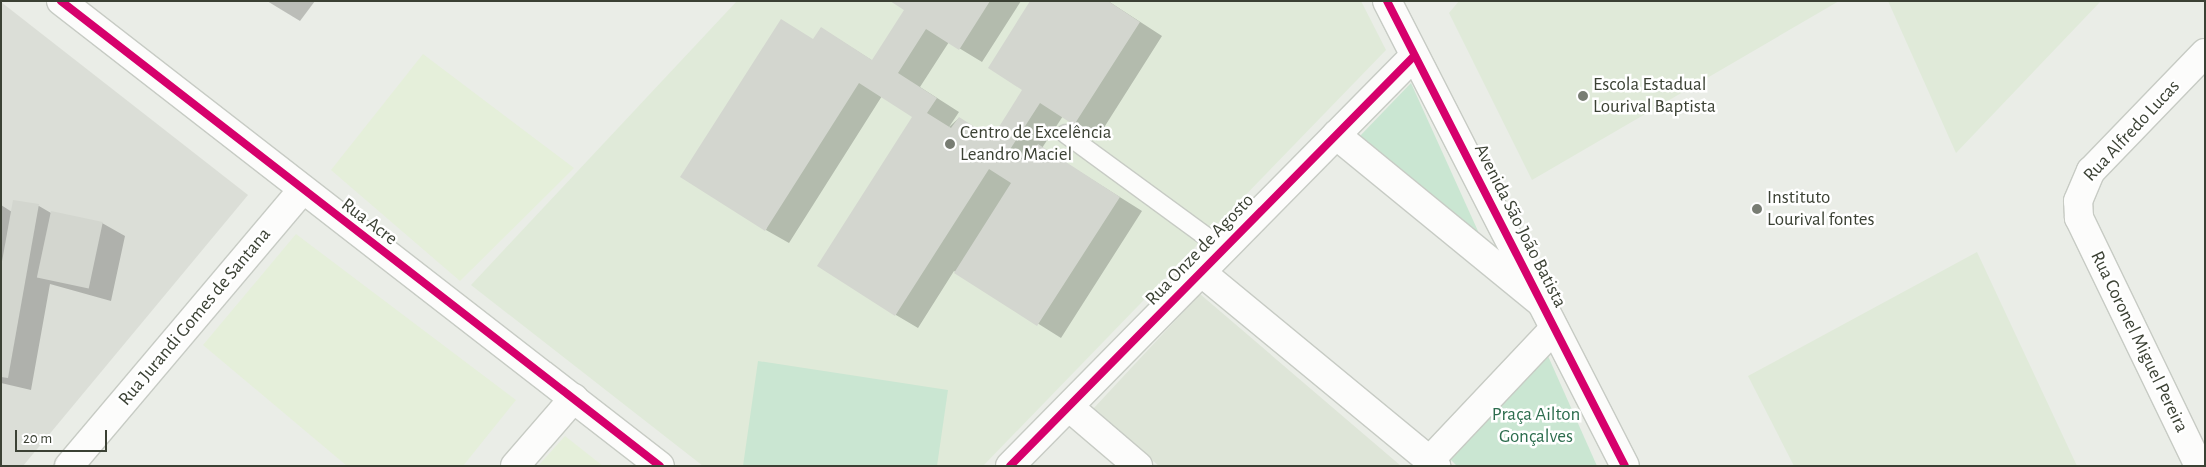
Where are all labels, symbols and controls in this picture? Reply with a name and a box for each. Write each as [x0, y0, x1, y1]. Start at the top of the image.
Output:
place label: Escola Estadual Lourival Baptista [1593, 74, 1716, 118]
street label: Rua Alfredo Lucas [2079, 75, 2185, 187]
marker: Escola Estadual Lourival Baptista [1577, 90, 1589, 102]
place label: Centro de Excelência Leandro Maciel [960, 122, 1112, 166]
marker: Centro de Excelência Leandro Maciel [944, 138, 956, 150]
street label: Avenida São João Batista [1469, 140, 1571, 312]
place label: Instituto Lourival fontes [1767, 187, 1874, 231]
street label: Rua Onze de Agosto [1141, 189, 1259, 311]
street label: Rua Acre [336, 194, 402, 250]
marker: Instituto Lourival fontes [1751, 203, 1763, 215]
street label: Rua Jurandi Gomes de Santana [114, 223, 276, 411]
street label: Rua Coronel Miguel Pereira [2085, 247, 2193, 437]
park label: Praça Ailton Gonçalves [1492, 404, 1580, 448]
scale bar [18, 420, 110, 452]
text: 20 m [23, 431, 52, 446]

